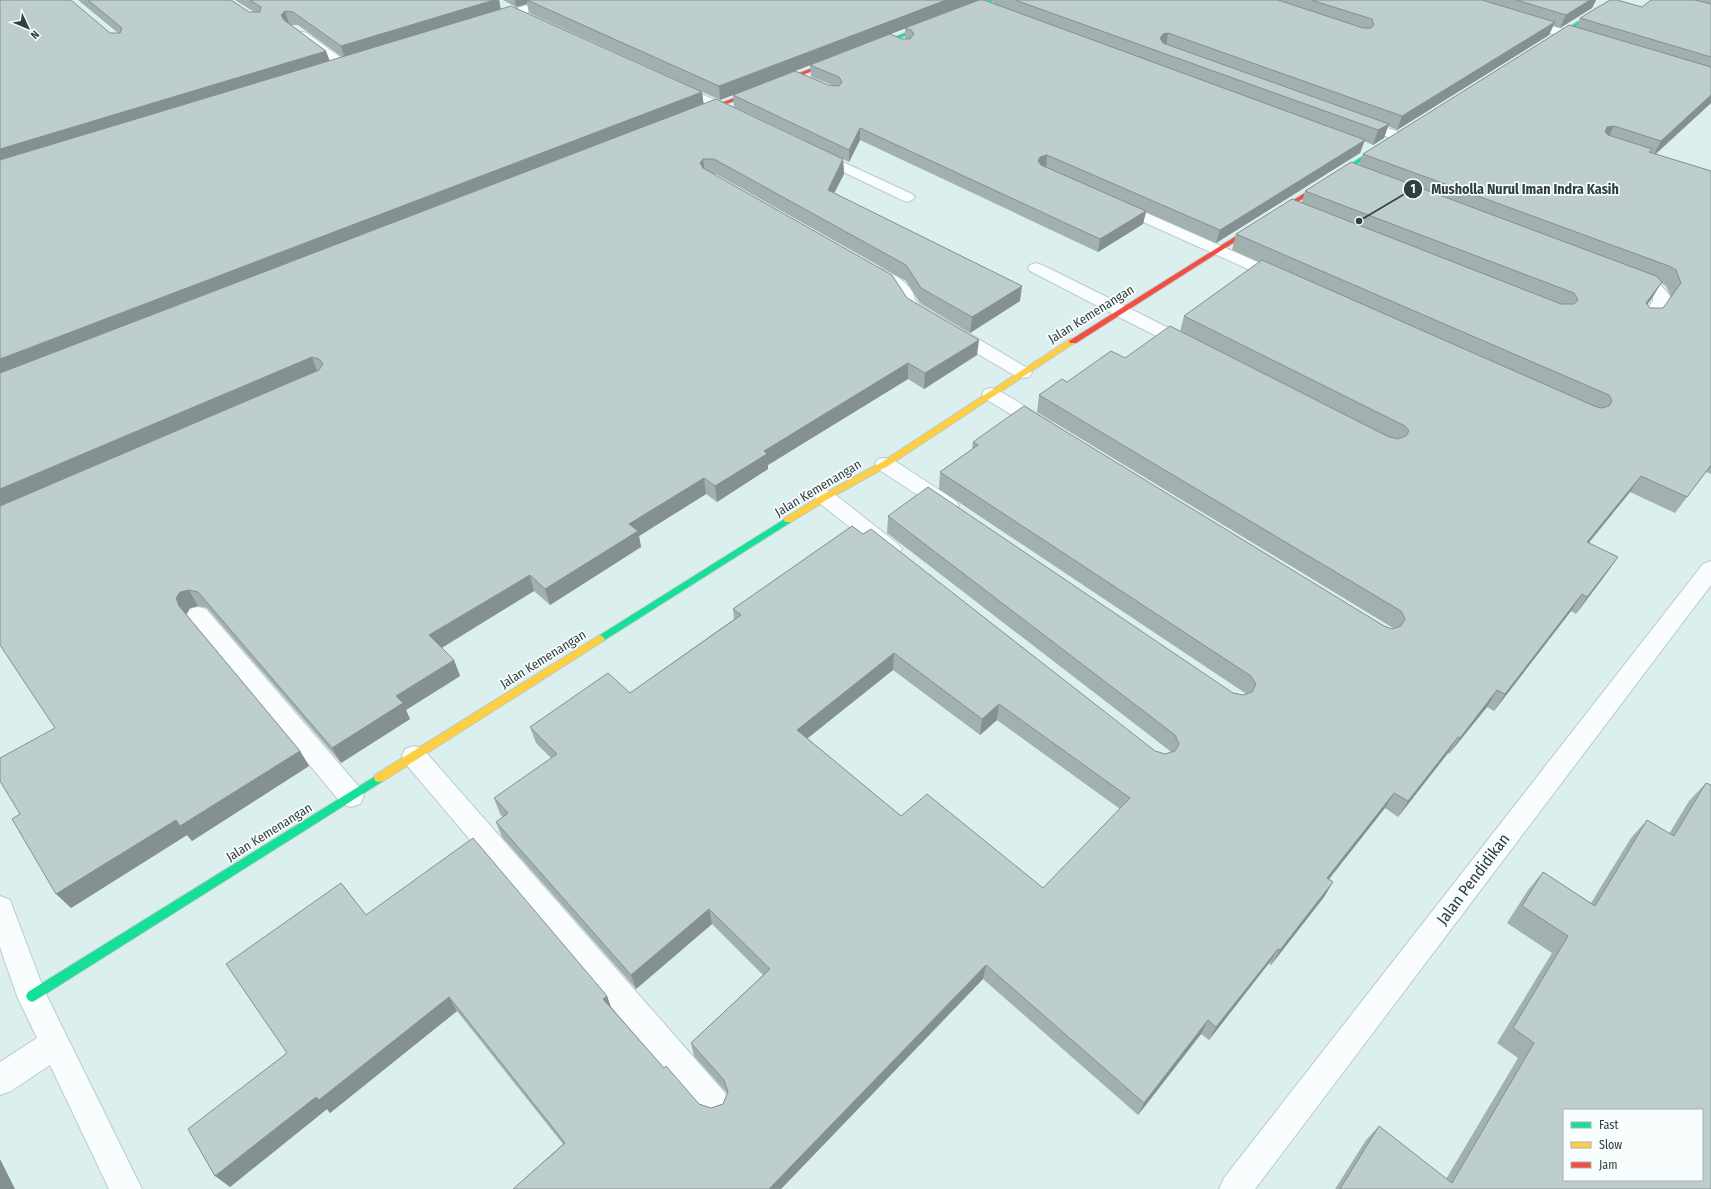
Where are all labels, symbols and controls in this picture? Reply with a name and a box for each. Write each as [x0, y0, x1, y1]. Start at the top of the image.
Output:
north arrow [8, 8, 48, 48]
text: N [28, 28, 42, 41]
callout: Musholla Nurul Iman Indra Kasih [1403, 176, 1626, 202]
text: Musholla Nurul Iman Indra Kasih [1431, 181, 1619, 198]
text: 1 [1410, 182, 1416, 196]
street label: Jalan Kemenangan [1045, 282, 1137, 346]
street label: Jalan Kemenangan [772, 456, 864, 520]
street label: Jalan Kemenangan [497, 627, 589, 691]
street label: Jalan Kemenangan [223, 800, 315, 864]
street label: Jalan Pendidikan [1433, 830, 1513, 928]
legend [1563, 1109, 1703, 1181]
text: Fast [1599, 1118, 1618, 1132]
text: Slow [1599, 1138, 1622, 1152]
text: Jam [1599, 1158, 1617, 1172]

